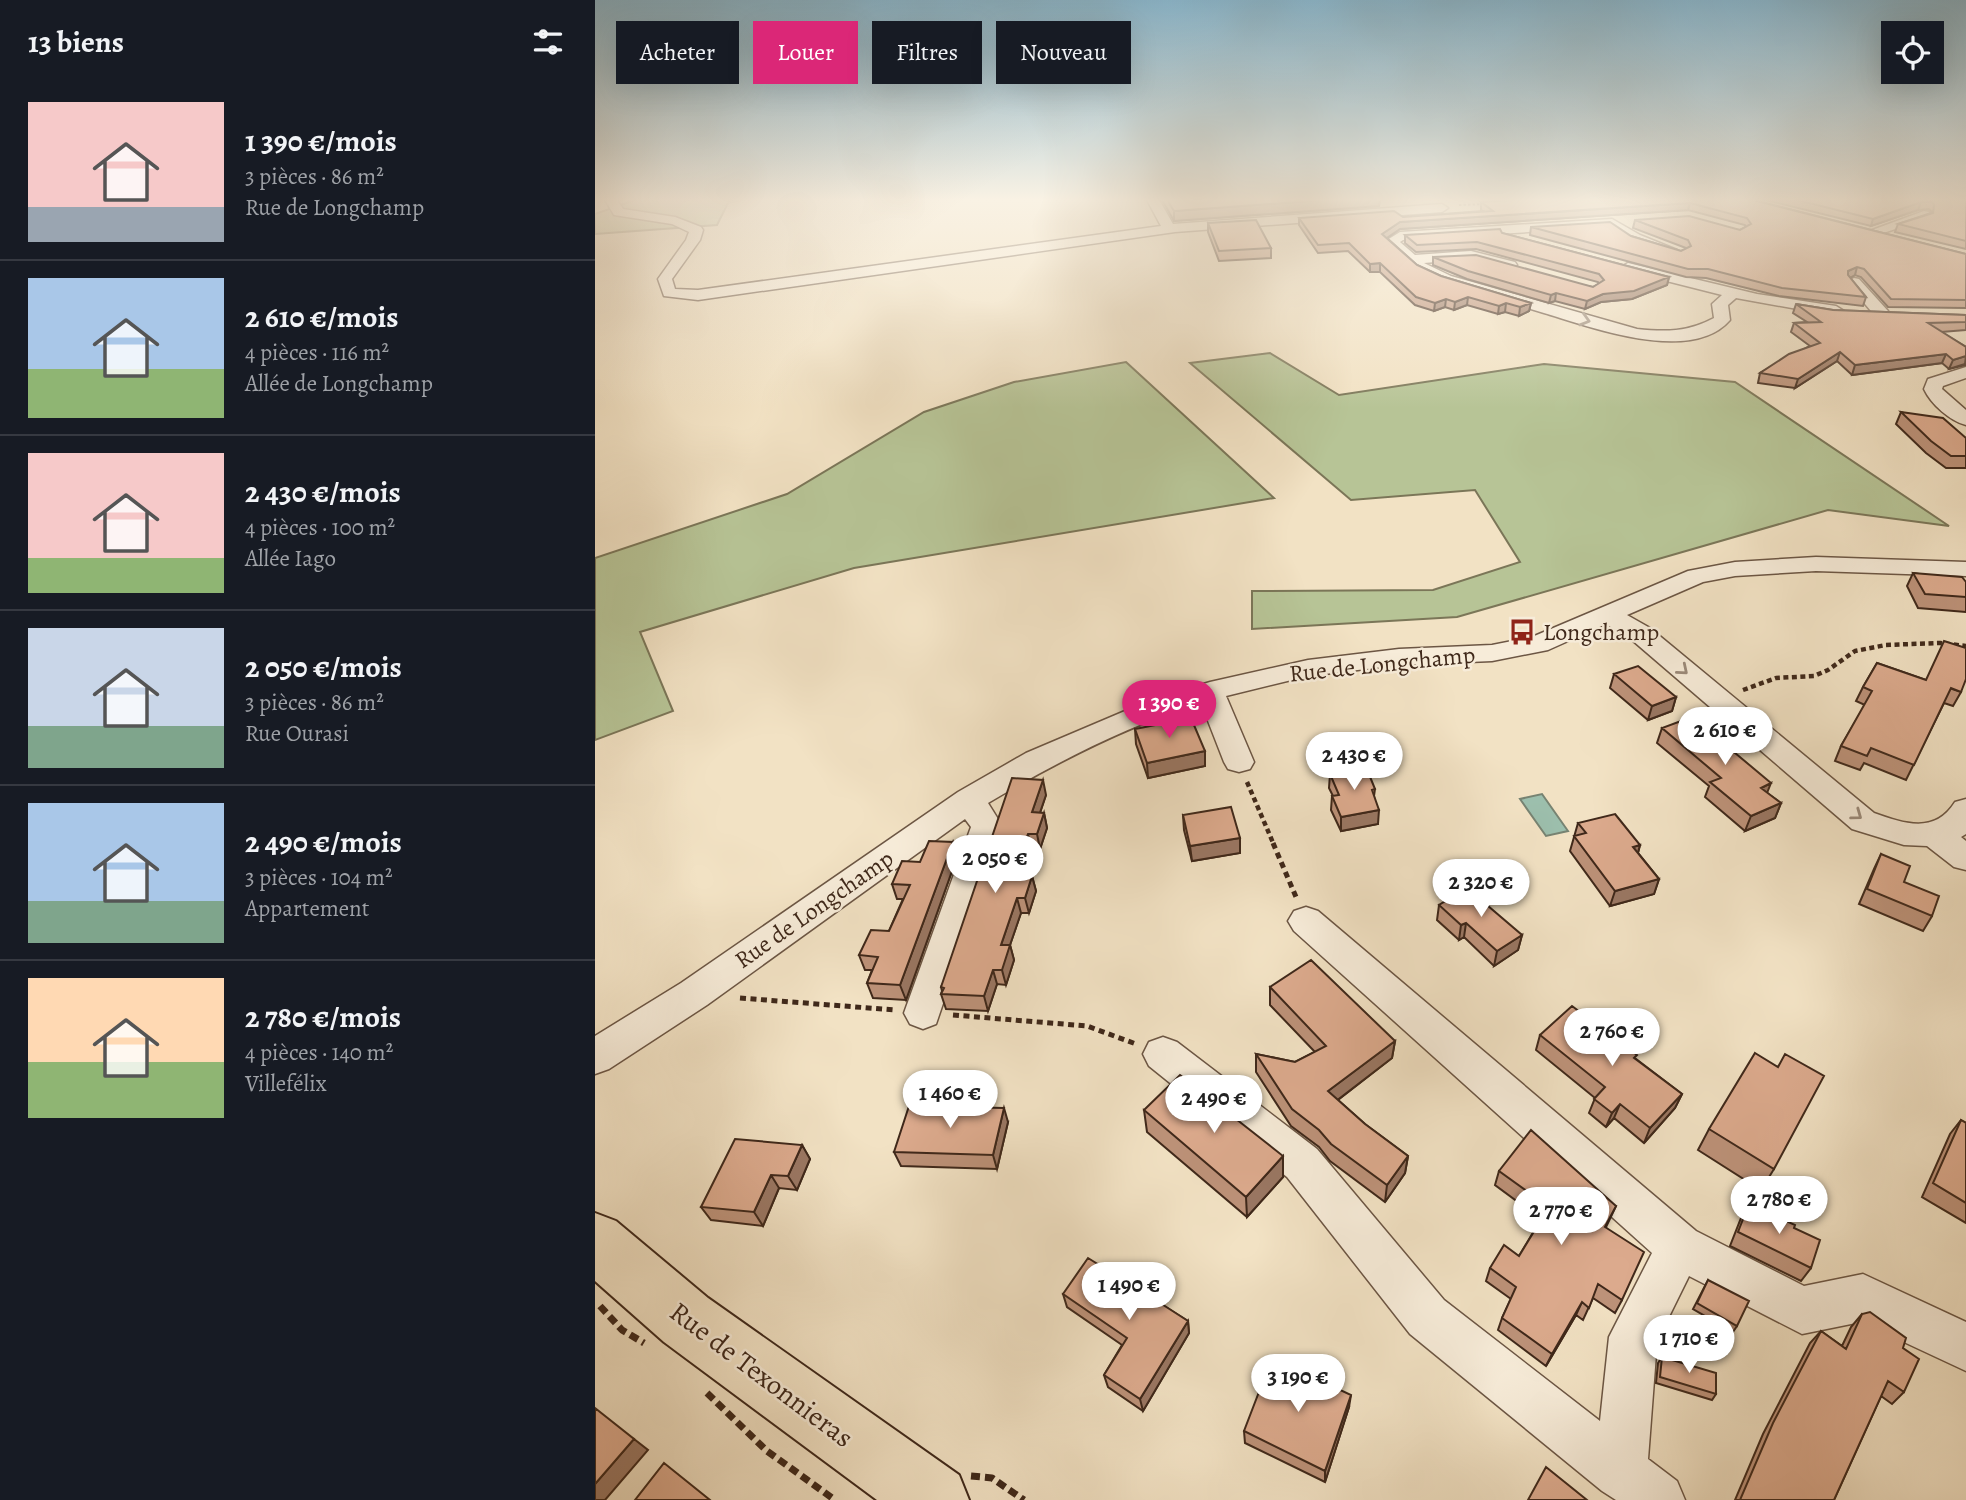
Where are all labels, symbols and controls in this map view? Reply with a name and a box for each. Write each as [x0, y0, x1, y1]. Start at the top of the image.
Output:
chip: Acheter [616, 21, 739, 84]
chip: Louer [753, 21, 858, 84]
chip: Filtres [872, 21, 982, 84]
chip: Nouveau [996, 21, 1131, 84]
map controls [1881, 21, 1944, 84]
button: locate [1881, 21, 1944, 84]
text: 13 biens [28, 22, 124, 62]
icon: filters [529, 23, 567, 61]
text: 1 390 €/mois [245, 121, 397, 161]
icon: home [84, 130, 168, 214]
text: 3 pièces · 86 m² [245, 161, 384, 192]
text: Rue de Longchamp [245, 192, 424, 223]
text: 2 610 €/mois [245, 297, 398, 337]
icon: home [84, 306, 168, 390]
one-way arrow [1578, 311, 1590, 326]
text: 4 pièces · 116 m² [245, 337, 389, 368]
text: Allée de Longchamp [245, 368, 433, 399]
text: 2 430 €/mois [245, 472, 401, 512]
icon: home [84, 481, 168, 565]
text: 4 pièces · 100 m² [245, 512, 395, 543]
text: Allée Iago [245, 543, 336, 574]
place label: Longchamp [1543, 616, 1659, 648]
bus stop icon: Longchamp [1507, 617, 1537, 647]
street label: Rue de Longchamp [1287, 638, 1477, 690]
text: 2 050 €/mois [245, 647, 402, 687]
icon: home [84, 656, 168, 740]
one-way arrow [1674, 662, 1687, 674]
pin: 1 390 € [1104, 680, 1234, 740]
text: 3 pièces · 86 m² [245, 687, 384, 718]
text: 1 390 € [1138, 687, 1200, 718]
pin: 2 610 € [1660, 708, 1790, 767]
text: 2 610 € [1694, 714, 1756, 745]
text: Rue Ourasi [245, 718, 349, 749]
pin: 2 430 € [1289, 732, 1419, 792]
text: 2 430 € [1322, 739, 1386, 770]
one-way arrow [1850, 807, 1862, 820]
text: 2 490 €/mois [245, 822, 402, 862]
icon: home [84, 831, 168, 915]
pin: 2 050 € [930, 836, 1060, 895]
street label: Rue de Longchamp [728, 842, 900, 976]
text: 2 050 € [962, 842, 1028, 873]
pin: 2 320 € [1416, 860, 1546, 919]
text: 3 pièces · 104 m² [245, 862, 392, 893]
text: 2 320 € [1449, 866, 1513, 897]
text: Appartement [245, 893, 369, 924]
text: 2 780 €/mois [245, 997, 401, 1037]
icon: home [84, 1006, 168, 1090]
pin: 2 760 € [1547, 1009, 1677, 1068]
text: 2 760 € [1580, 1015, 1644, 1046]
text: 4 pièces · 140 m² [245, 1037, 393, 1068]
text: Villefélix [245, 1068, 327, 1099]
pin: 1 460 € [885, 1070, 1015, 1130]
pin: 2 490 € [1149, 1076, 1279, 1135]
text: 1 460 € [919, 1077, 981, 1108]
text: 2 490 € [1181, 1082, 1247, 1113]
pin: 2 780 € [1714, 1176, 1844, 1236]
text: 2 780 € [1747, 1183, 1811, 1214]
pin: 2 770 € [1496, 1188, 1626, 1247]
text: 2 770 € [1529, 1194, 1593, 1225]
pin: 1 490 € [1064, 1262, 1194, 1322]
text: 1 490 € [1098, 1269, 1160, 1300]
street label: Rue de Texonnieras [662, 1293, 861, 1456]
pin: 1 710 € [1624, 1316, 1754, 1375]
text: 1 710 € [1659, 1322, 1719, 1353]
pin: 3 190 € [1233, 1354, 1363, 1414]
text: 3 190 € [1267, 1361, 1329, 1392]

